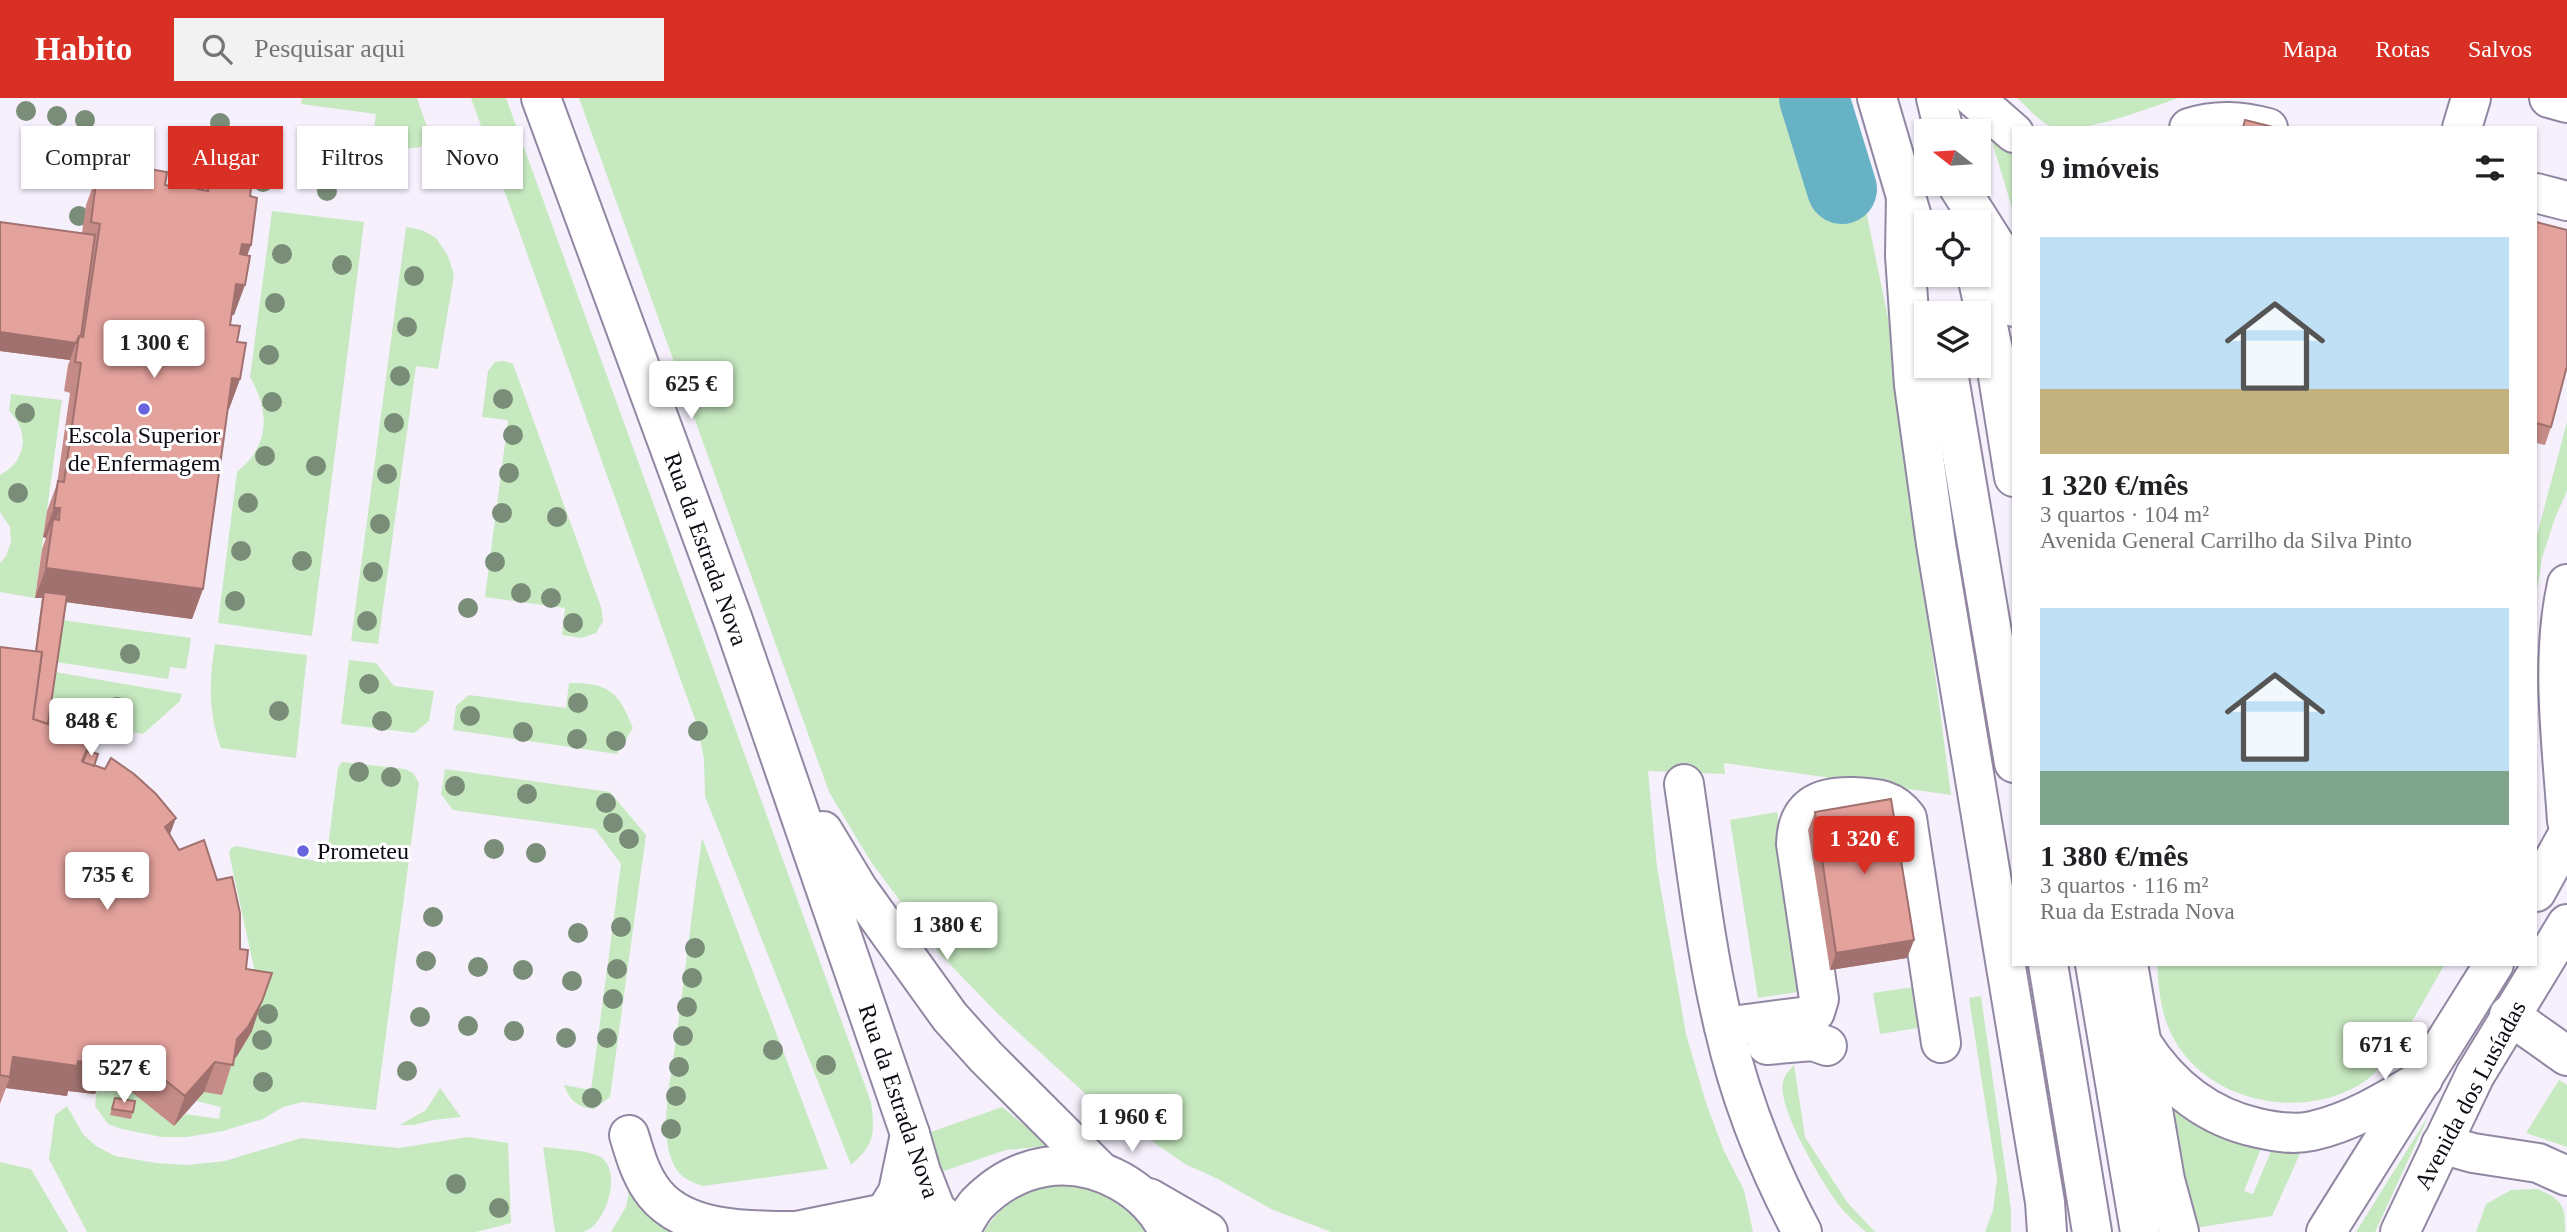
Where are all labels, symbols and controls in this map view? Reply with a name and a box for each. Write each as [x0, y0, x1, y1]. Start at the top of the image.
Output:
search box [174, 18, 664, 81]
icon: search [198, 30, 236, 68]
text: Habito [35, 31, 132, 67]
text: Pesquisar aqui [254, 34, 405, 63]
text: Mapa [2283, 36, 2337, 62]
text: Rotas [2375, 36, 2430, 62]
text: Salvos [2468, 36, 2532, 62]
north arrow [1914, 119, 1992, 196]
map controls [1914, 119, 1991, 378]
chip: Comprar [21, 126, 154, 189]
chip: Alugar [168, 126, 283, 189]
chip: Filtros [297, 126, 408, 189]
chip: Novo [422, 126, 523, 189]
icon: filters [2471, 149, 2509, 187]
text: 9 imóveis [2040, 151, 2159, 184]
button: locate [1914, 210, 1991, 287]
icon: home [2212, 283, 2338, 409]
button: layers [1914, 301, 1991, 378]
pin: 1 300 € [89, 320, 219, 380]
text: 1 300 € [120, 330, 189, 355]
pin: 625 € [642, 362, 740, 421]
text: 625 € [665, 371, 717, 396]
marker: Escola Superior de Enfermagem [136, 401, 152, 417]
place label: Escola Superior de Enfermagem [68, 422, 221, 476]
street label: Rua da Estrada Nova [659, 449, 753, 649]
text: 1 320 €/mês [2040, 468, 2188, 501]
text: 3 quartos · 104 m² [2040, 502, 2209, 527]
text: Avenida General Carrilho da Silva Pinto [2040, 528, 2412, 553]
icon: home [2212, 654, 2338, 780]
pin: 848 € [42, 698, 140, 758]
text: 848 € [65, 708, 117, 733]
pin: 1 320 € [1799, 816, 1929, 876]
text: 1 320 € [1830, 826, 1899, 851]
place label: Prometeu [317, 838, 409, 864]
text: 1 380 €/mês [2040, 839, 2188, 872]
marker: Prometeu [295, 843, 311, 859]
pin: 735 € [58, 852, 156, 912]
text: 735 € [81, 862, 133, 887]
text: 3 quartos · 116 m² [2040, 873, 2208, 898]
text: Rua da Estrada Nova [2040, 899, 2235, 924]
pin: 1 380 € [882, 902, 1012, 962]
text: 1 380 € [913, 912, 982, 937]
street label: Avenida dos Lusíadas [2409, 996, 2531, 1194]
street label: Rua da Estrada Nova [854, 1001, 944, 1202]
pin: 671 € [2336, 1023, 2434, 1082]
text: 671 € [2359, 1032, 2411, 1057]
pin: 527 € [75, 1046, 173, 1105]
text: 527 € [98, 1055, 150, 1080]
pin: 1 960 € [1067, 1094, 1197, 1154]
text: 1 960 € [1098, 1104, 1167, 1129]

